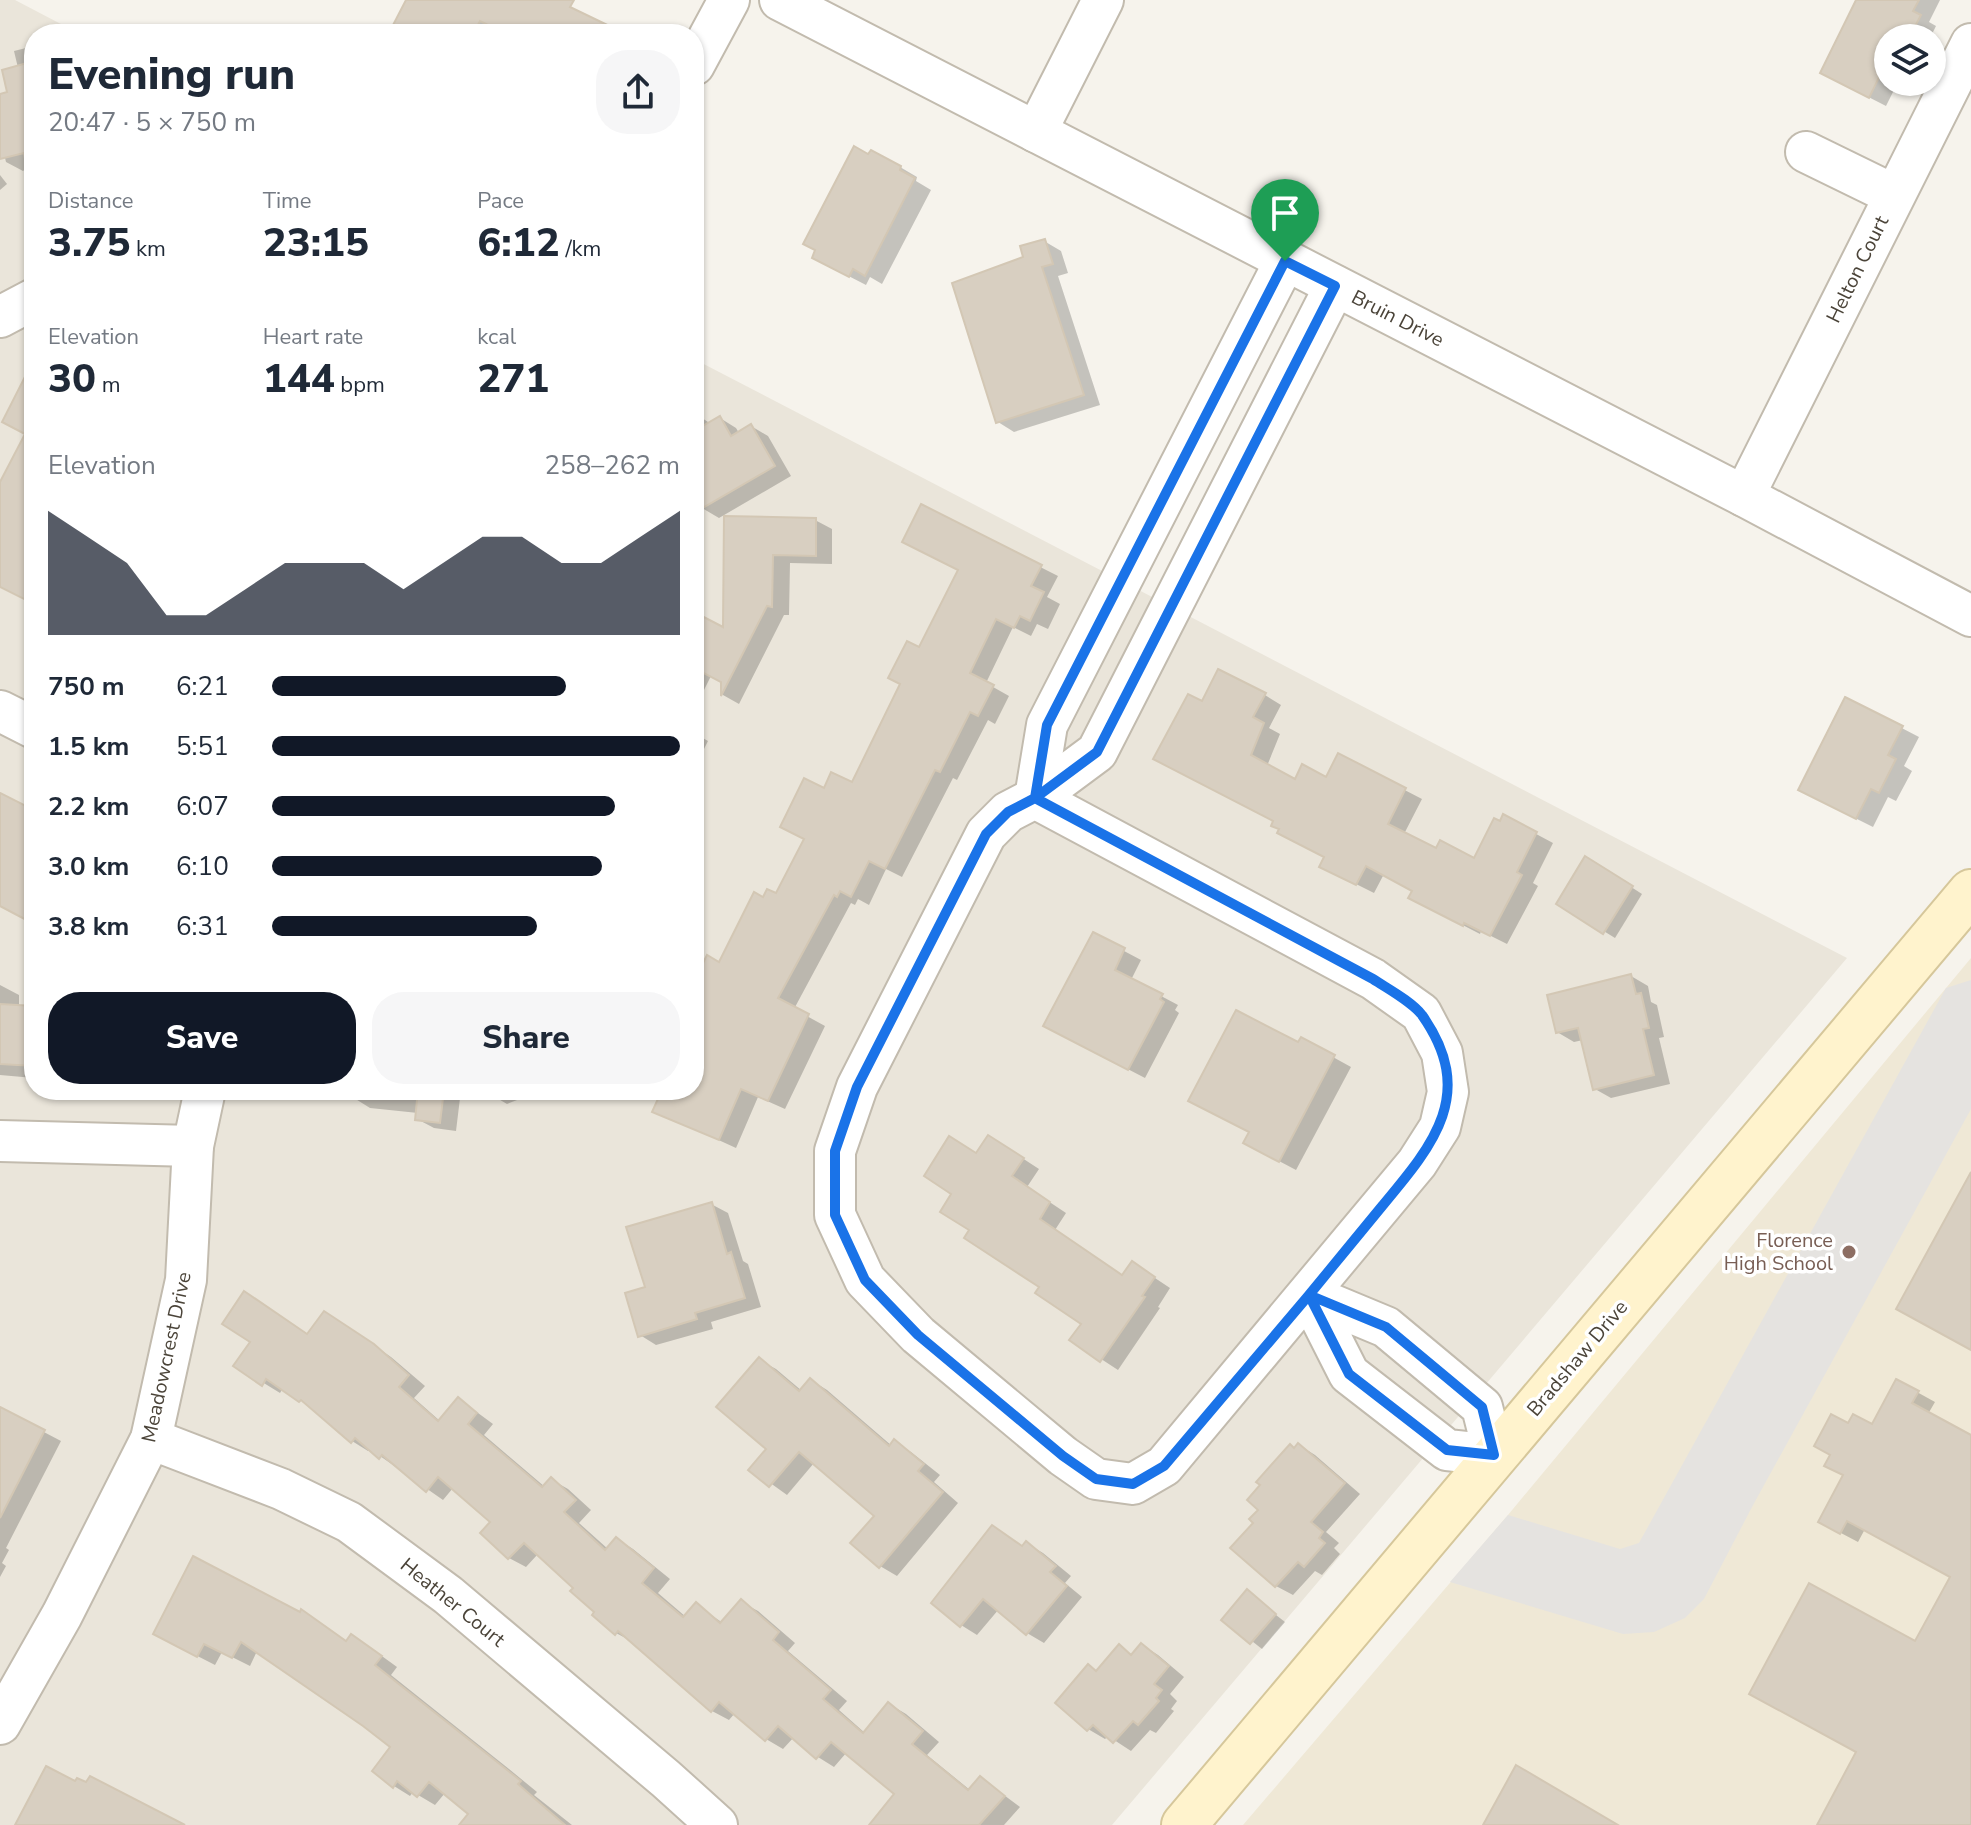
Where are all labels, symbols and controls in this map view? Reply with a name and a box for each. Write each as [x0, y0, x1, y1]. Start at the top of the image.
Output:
map controls [1874, 24, 1946, 96]
button: layers [1874, 24, 1946, 96]
text: Evening run [48, 45, 295, 105]
button: share [596, 50, 680, 134]
text: 20:47 · 5 × 750 m [48, 105, 256, 140]
pin [1251, 179, 1319, 261]
text: Distance [48, 186, 133, 216]
text: Time [263, 186, 312, 216]
text: Pace [477, 186, 524, 216]
icon: arrive [1263, 191, 1307, 235]
street label: Helton Court [1820, 210, 1895, 327]
text: 3.75 [48, 216, 130, 270]
text: 23:15 [263, 216, 369, 270]
text: 6:12 [477, 216, 560, 270]
text: km [130, 234, 166, 264]
text: /km [560, 234, 601, 264]
street label: Bruin Drive [1347, 284, 1449, 353]
text: Elevation [48, 322, 139, 352]
text: Heart rate [263, 322, 363, 352]
text: kcal [477, 322, 516, 352]
text: 30 [48, 352, 96, 406]
text: 144 [263, 352, 335, 406]
text: 271 [477, 352, 549, 406]
text: m [96, 370, 121, 400]
text: bpm [335, 370, 385, 400]
text: Elevation [48, 448, 156, 483]
text: 258–262 m [544, 448, 680, 483]
text: 750 m [48, 669, 125, 704]
text: 6:21 [176, 669, 229, 704]
text: 1.5 km [48, 729, 129, 764]
text: 5:51 [176, 729, 229, 764]
text: 2.2 km [48, 789, 129, 824]
text: 6:07 [176, 789, 229, 824]
text: 3.0 km [48, 849, 129, 884]
text: 6:10 [176, 849, 229, 884]
text: 3.8 km [48, 909, 129, 944]
text: 6:31 [176, 909, 229, 944]
button: Save [48, 992, 356, 1084]
button: Share [372, 992, 680, 1084]
place label: Florence High School [1724, 1227, 1833, 1277]
marker: Florence High School [1840, 1243, 1858, 1261]
street label: Meadowcrest Drive [135, 1269, 198, 1445]
street label: Bradshaw Drive [1521, 1295, 1634, 1422]
street label: Heather Court [395, 1552, 512, 1654]

